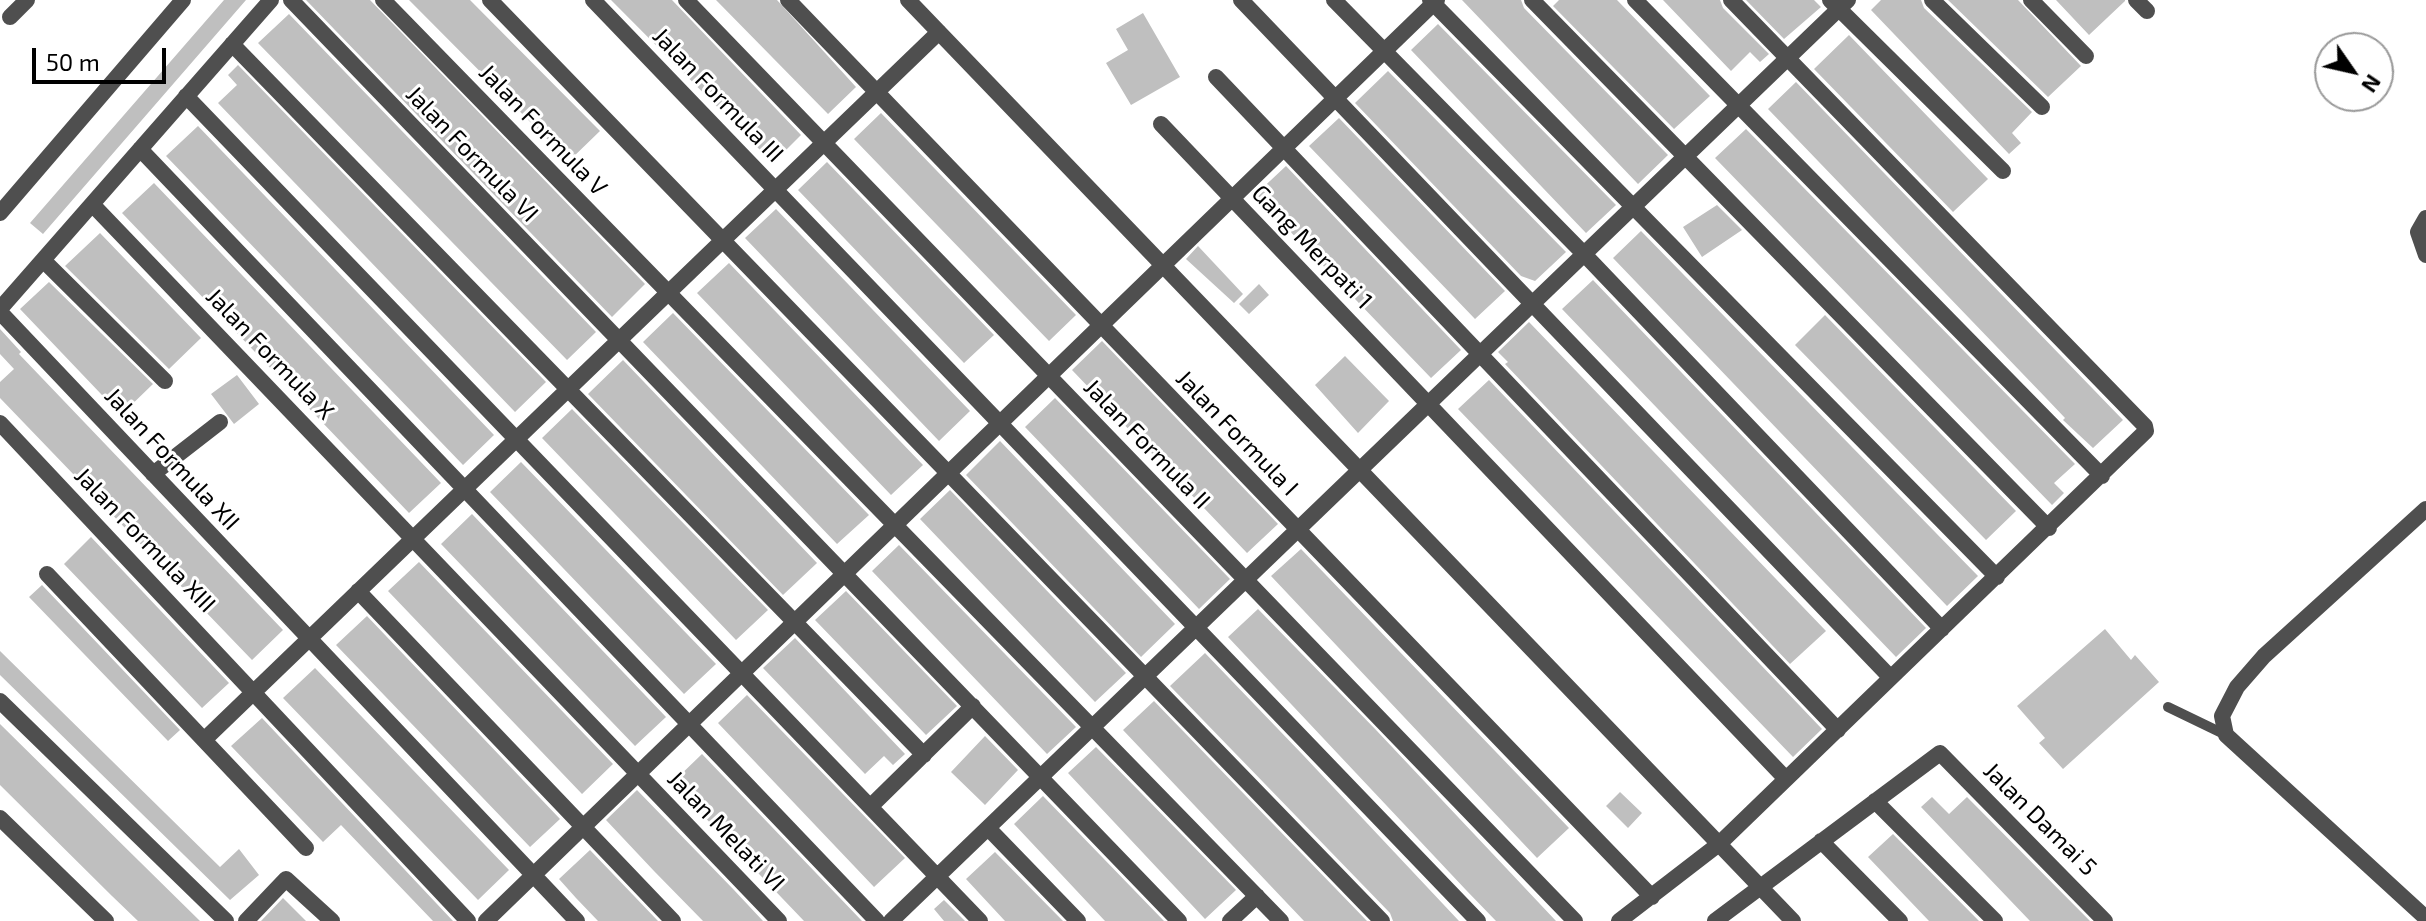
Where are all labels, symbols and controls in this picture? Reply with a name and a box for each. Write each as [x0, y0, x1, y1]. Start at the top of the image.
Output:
street label: Jalan Formula III [647, 22, 789, 168]
scale bar [36, 32, 170, 82]
north arrow [2314, 32, 2394, 112]
text: 50 m [46, 47, 100, 76]
street label: Jalan Formula V [473, 58, 613, 202]
text: N [2357, 70, 2387, 98]
street label: Jalan Formula VI [400, 80, 544, 228]
street label: Gang Merpati 1 [1246, 179, 1378, 315]
street label: Jalan Formula X [200, 282, 340, 426]
street label: Jalan Formula I [1170, 364, 1304, 502]
street label: Jalan Formula II [1078, 373, 1216, 515]
street label: Jalan Formula XII [99, 382, 245, 536]
street label: Jalan Formula XIII [68, 461, 222, 619]
street label: Jalan Damai 5 [1977, 756, 2103, 882]
street label: Jalan Melati VI [661, 765, 791, 897]

